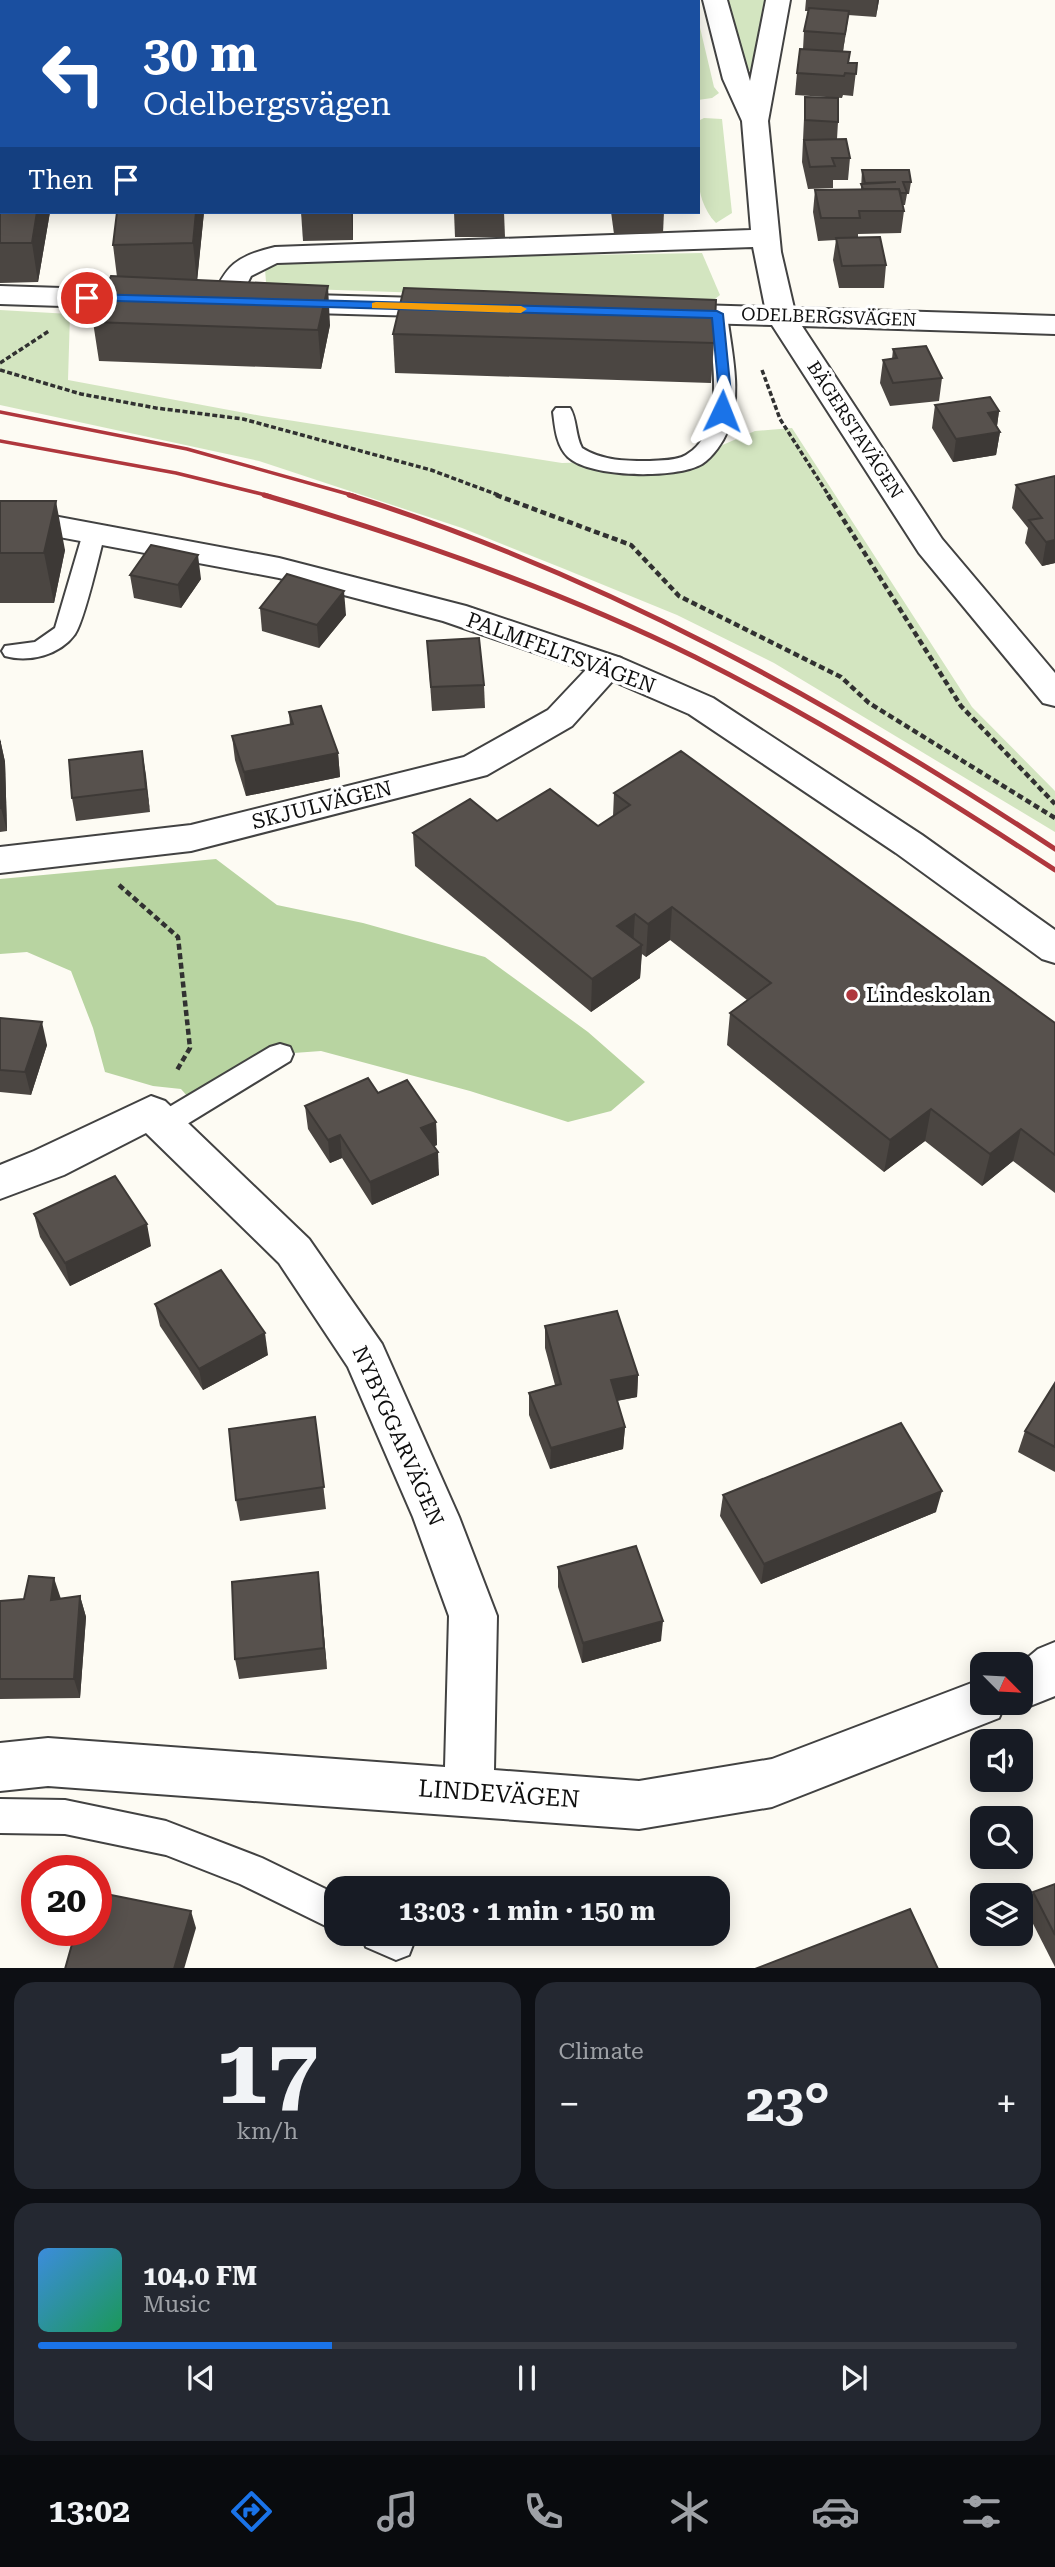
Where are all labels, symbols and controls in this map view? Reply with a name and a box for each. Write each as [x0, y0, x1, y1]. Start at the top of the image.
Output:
text: 30 m [143, 26, 258, 83]
icon: left [28, 28, 119, 119]
text: Odelbergsvägen [143, 85, 391, 123]
icon: arrive [107, 161, 145, 199]
text: Then [28, 165, 93, 195]
pin [57, 268, 117, 328]
icon: arrive [68, 279, 106, 317]
street label: ODELBERGSVÄGEN [741, 303, 917, 330]
street label: BÄGERSTAVÄGEN [803, 357, 908, 502]
position arrow [685, 374, 759, 448]
street label: PALMFELTSVÄGEN [463, 608, 659, 698]
street label: SKJULVÄGEN [249, 776, 395, 834]
place label: Lindeskolan [866, 983, 992, 1007]
marker: Lindeskolan [844, 987, 860, 1003]
street label: NYBYGGARVÄGEN [348, 1342, 449, 1530]
north arrow [970, 1652, 1032, 1715]
map controls [970, 1652, 1033, 1946]
button: sound [970, 1729, 1033, 1792]
street label: LINDEVÄGEN [417, 1773, 581, 1814]
button: search [970, 1806, 1033, 1869]
speed limit sign: 20 [21, 1855, 112, 1946]
button: layers [970, 1883, 1033, 1946]
text: 13:03 · 1 min · 150 m [399, 1896, 655, 1926]
text: 17 [216, 2019, 318, 2125]
text: Climate [559, 2038, 644, 2065]
text: 23° [746, 2073, 830, 2134]
text: − [559, 2082, 580, 2126]
text: + [996, 2082, 1017, 2126]
text: km/h [236, 2118, 298, 2145]
text: 104.0 FM [143, 2261, 257, 2291]
text: Music [143, 2291, 210, 2318]
icon: previous [182, 2359, 220, 2397]
icon: pause [508, 2359, 546, 2397]
icon: next [835, 2359, 873, 2397]
icon: directions [227, 2487, 276, 2536]
icon: music [373, 2487, 422, 2536]
icon: phone [519, 2487, 568, 2536]
icon: climate [665, 2487, 714, 2536]
icon: car [811, 2487, 860, 2536]
icon: filters [957, 2487, 1006, 2536]
text: 13:02 [49, 2492, 130, 2530]

